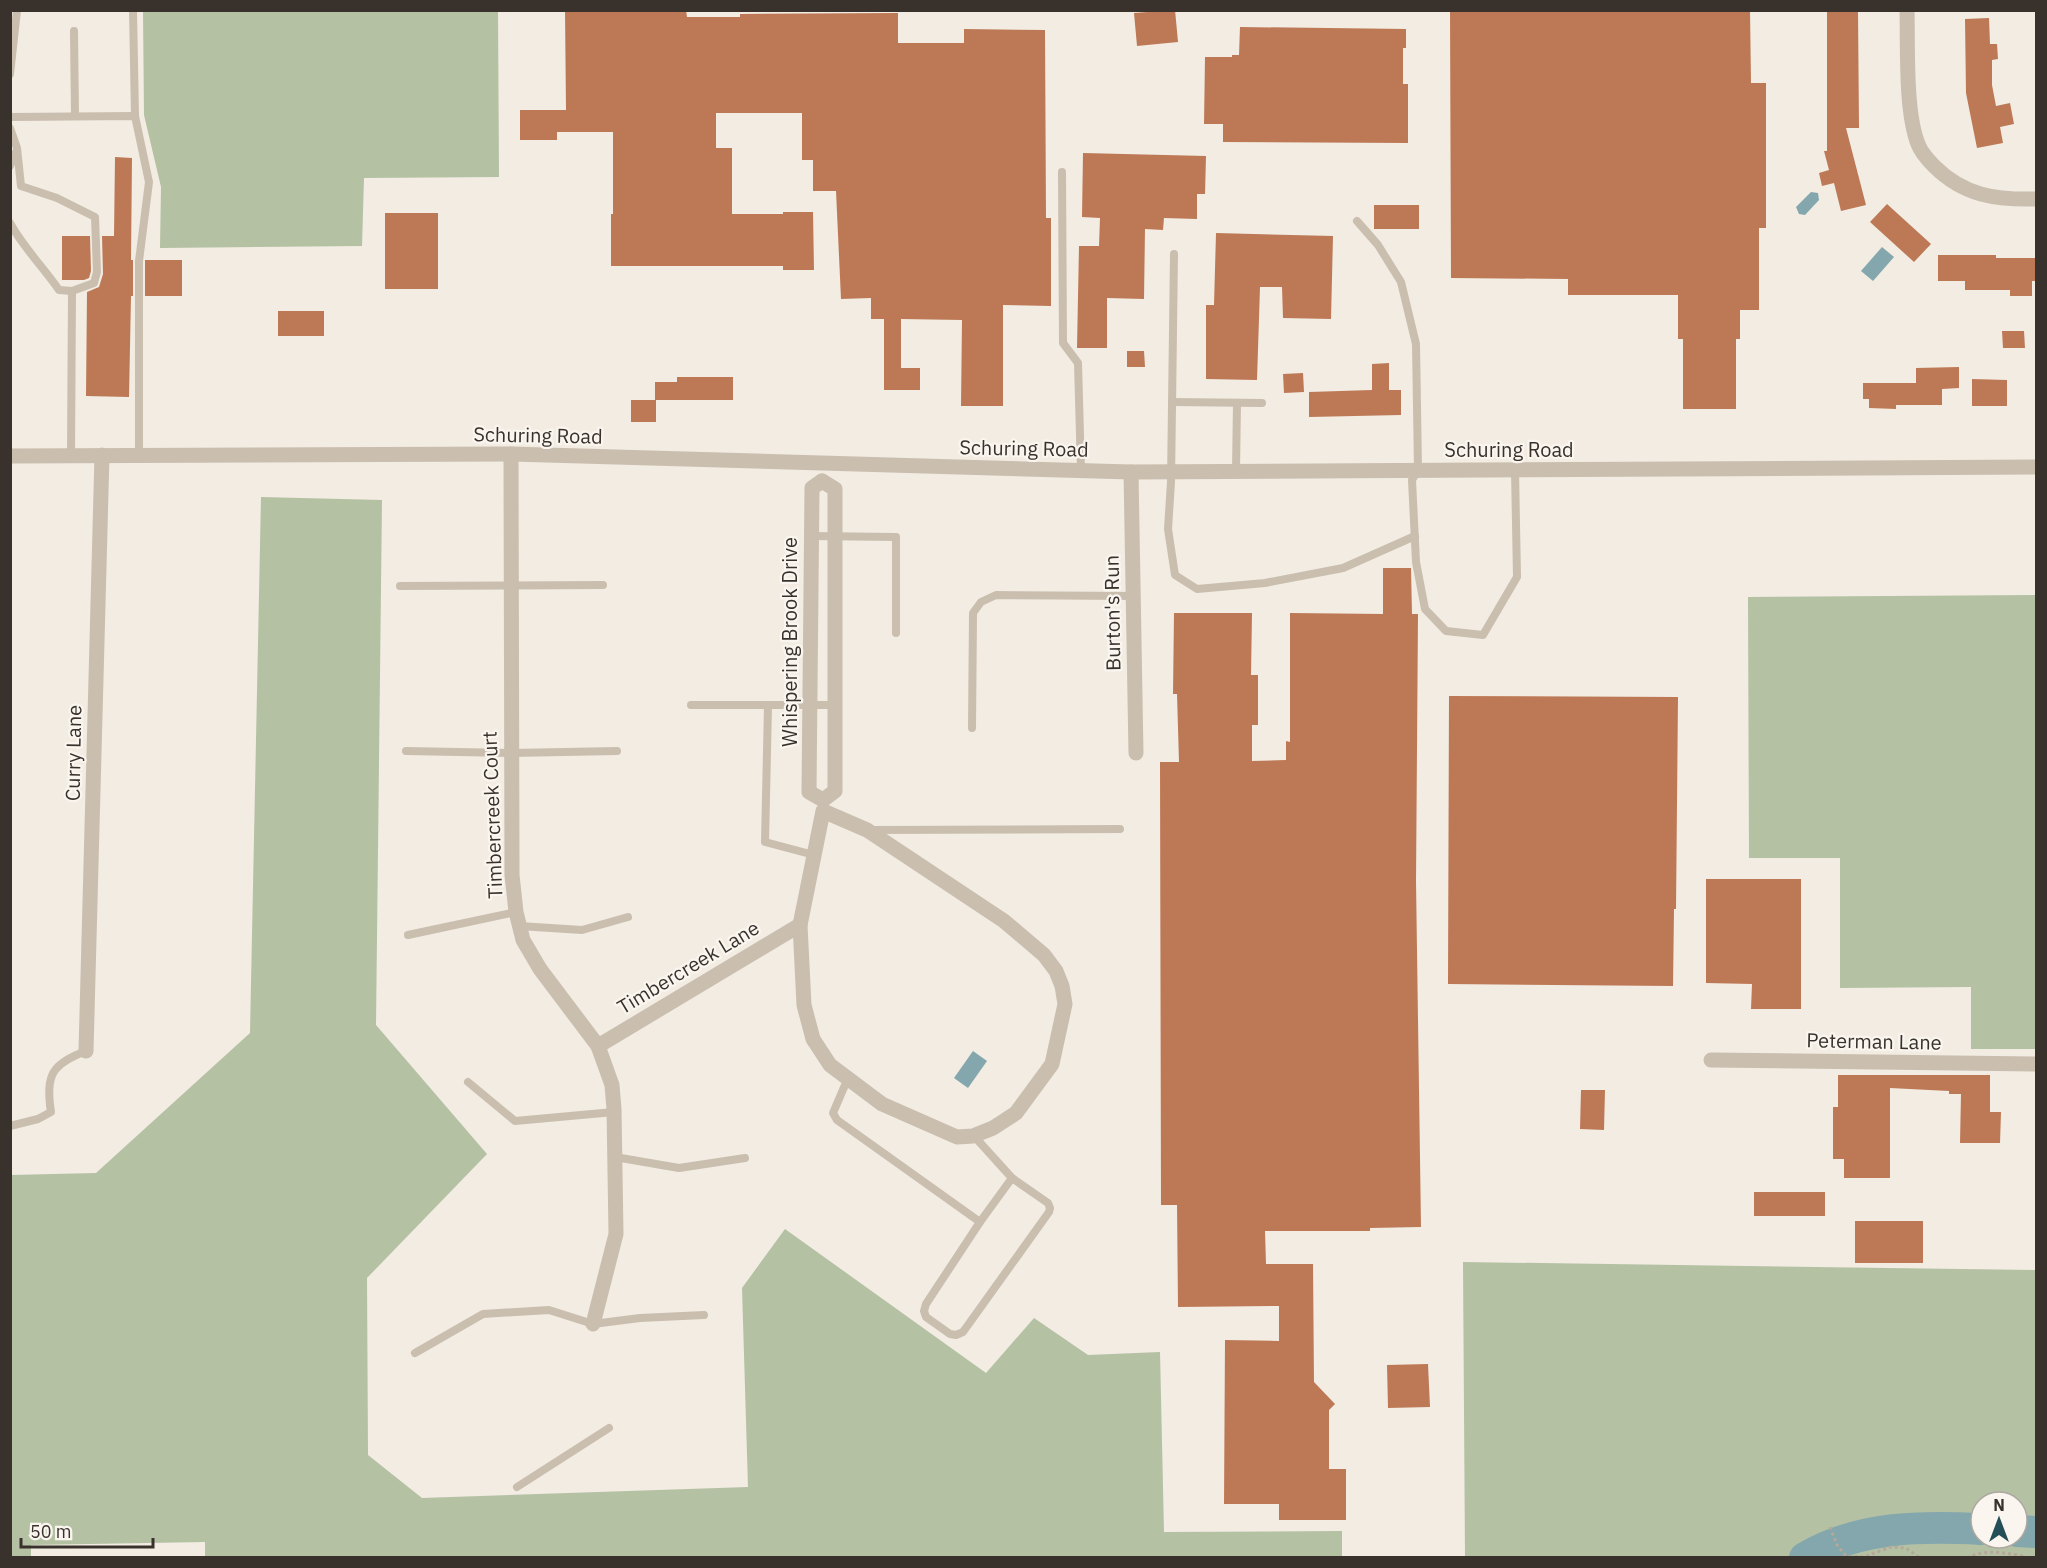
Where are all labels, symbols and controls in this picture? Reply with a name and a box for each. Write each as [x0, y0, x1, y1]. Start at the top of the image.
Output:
street label: Schuring Road [473, 420, 603, 450]
street label: Schuring Road [959, 433, 1089, 463]
street label: Schuring Road [1444, 436, 1574, 463]
street label: Whispering Brook Drive [776, 537, 803, 747]
street label: Burton's Run [1097, 555, 1127, 671]
street label: Curry Lane [59, 705, 87, 801]
street label: Timbercreek Court [476, 731, 508, 899]
street label: Timbercreek Lane [612, 914, 764, 1020]
street label: Peterman Lane [1806, 1026, 1942, 1056]
north arrow [1969, 1490, 2029, 1550]
text: N [1993, 1495, 2005, 1515]
scale bar [21, 1511, 153, 1549]
text: 50 m [30, 1520, 72, 1543]

